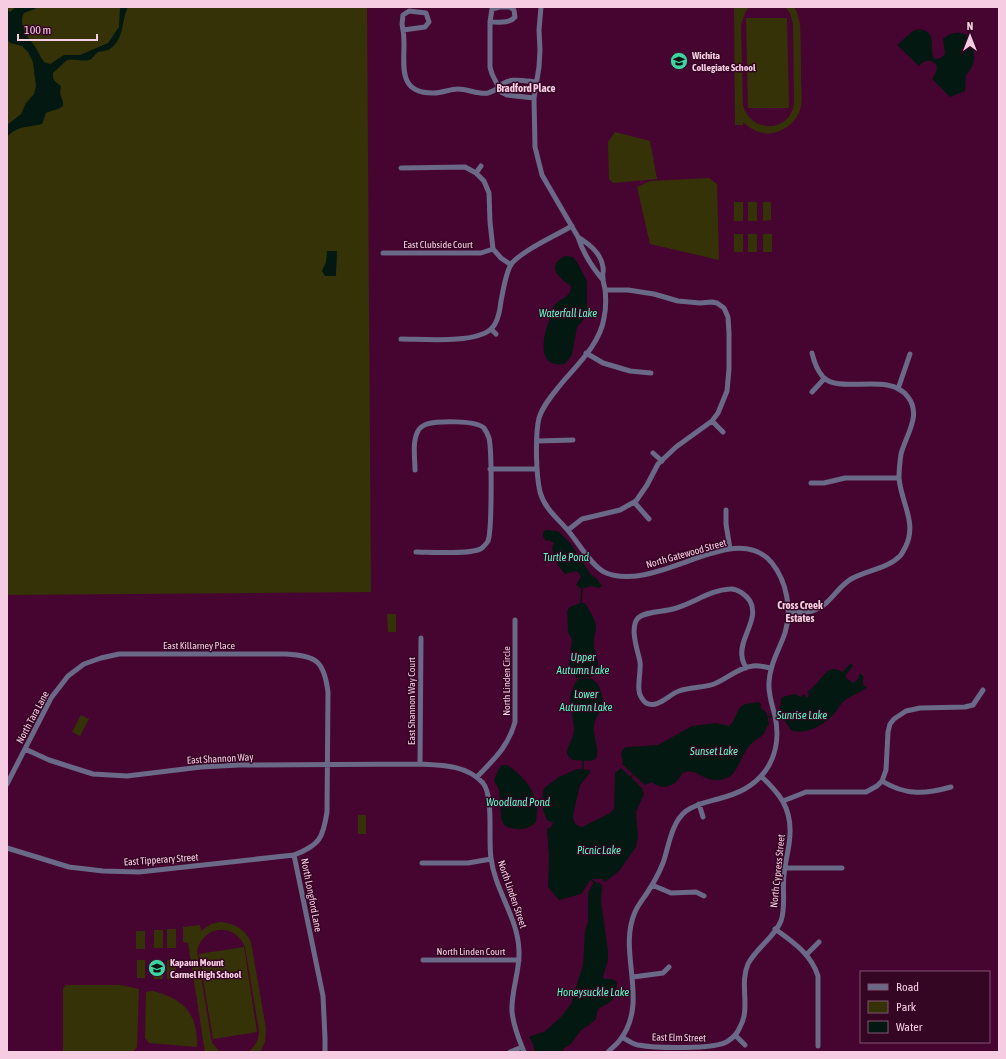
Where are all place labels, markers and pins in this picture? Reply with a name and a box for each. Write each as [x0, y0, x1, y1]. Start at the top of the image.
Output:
place label: Wichita Collegiate School [691, 50, 756, 73]
school or university icon: Wichita Collegiate School [669, 51, 689, 71]
place label: Kapaun Mount Carmel High School [170, 957, 242, 980]
school or university icon: Kapaun Mount Carmel High School [147, 958, 167, 978]

